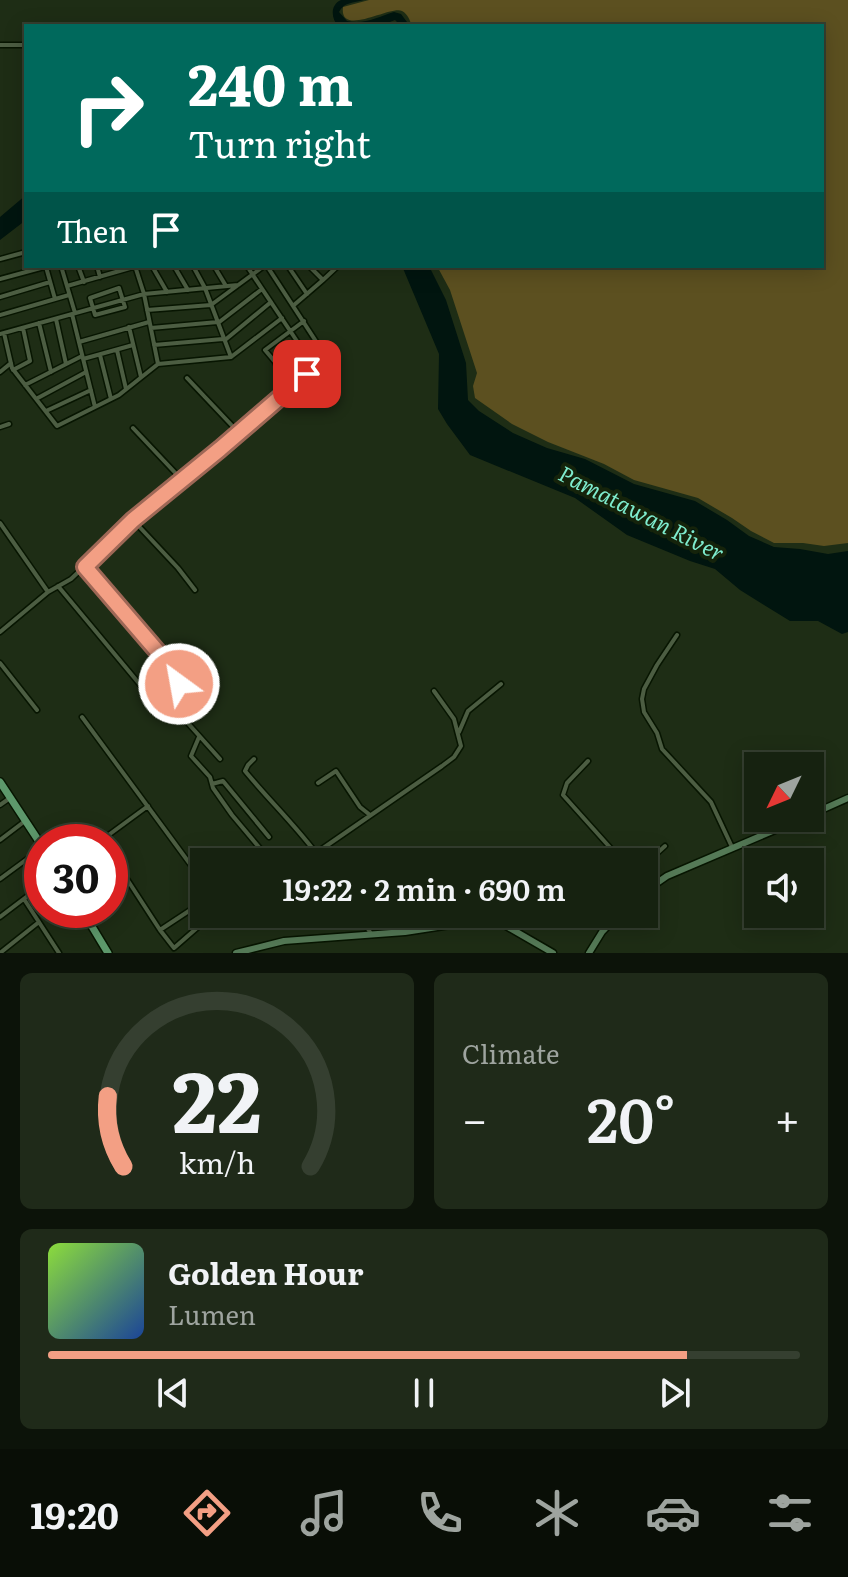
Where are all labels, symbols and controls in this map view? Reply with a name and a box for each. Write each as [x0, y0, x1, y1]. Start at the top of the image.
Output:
text: 240 m [188, 40, 353, 123]
icon: right [56, 56, 160, 160]
text: Turn right [188, 116, 371, 169]
text: Then [56, 208, 128, 252]
icon: arrive [144, 208, 188, 252]
pin [273, 340, 341, 408]
icon: arrive [285, 352, 329, 396]
water label: Pamatawan River [553, 456, 731, 568]
position arrow [137, 642, 221, 726]
north arrow [744, 752, 824, 832]
map controls [744, 752, 824, 928]
speed limit sign: 30 [24, 824, 128, 928]
button: sound [744, 848, 824, 928]
text: 19:22 · 2 min · 690 m [282, 866, 566, 910]
text: Climate [462, 1033, 560, 1072]
text: 22 [172, 1035, 262, 1159]
text: 20° [587, 1072, 675, 1161]
text: − [462, 1084, 488, 1150]
text: + [774, 1084, 800, 1150]
text: km/h [179, 1140, 255, 1183]
text: Golden Hour [168, 1250, 363, 1294]
text: Lumen [168, 1294, 256, 1333]
icon: previous [151, 1371, 195, 1415]
icon: pause [402, 1371, 446, 1415]
icon: next [653, 1371, 697, 1415]
icon: directions [179, 1485, 235, 1541]
icon: music [296, 1485, 352, 1541]
icon: phone [412, 1485, 468, 1541]
icon: climate [529, 1485, 585, 1541]
icon: car [645, 1485, 701, 1541]
icon: filters [762, 1485, 818, 1541]
text: 19:20 [30, 1487, 119, 1540]

